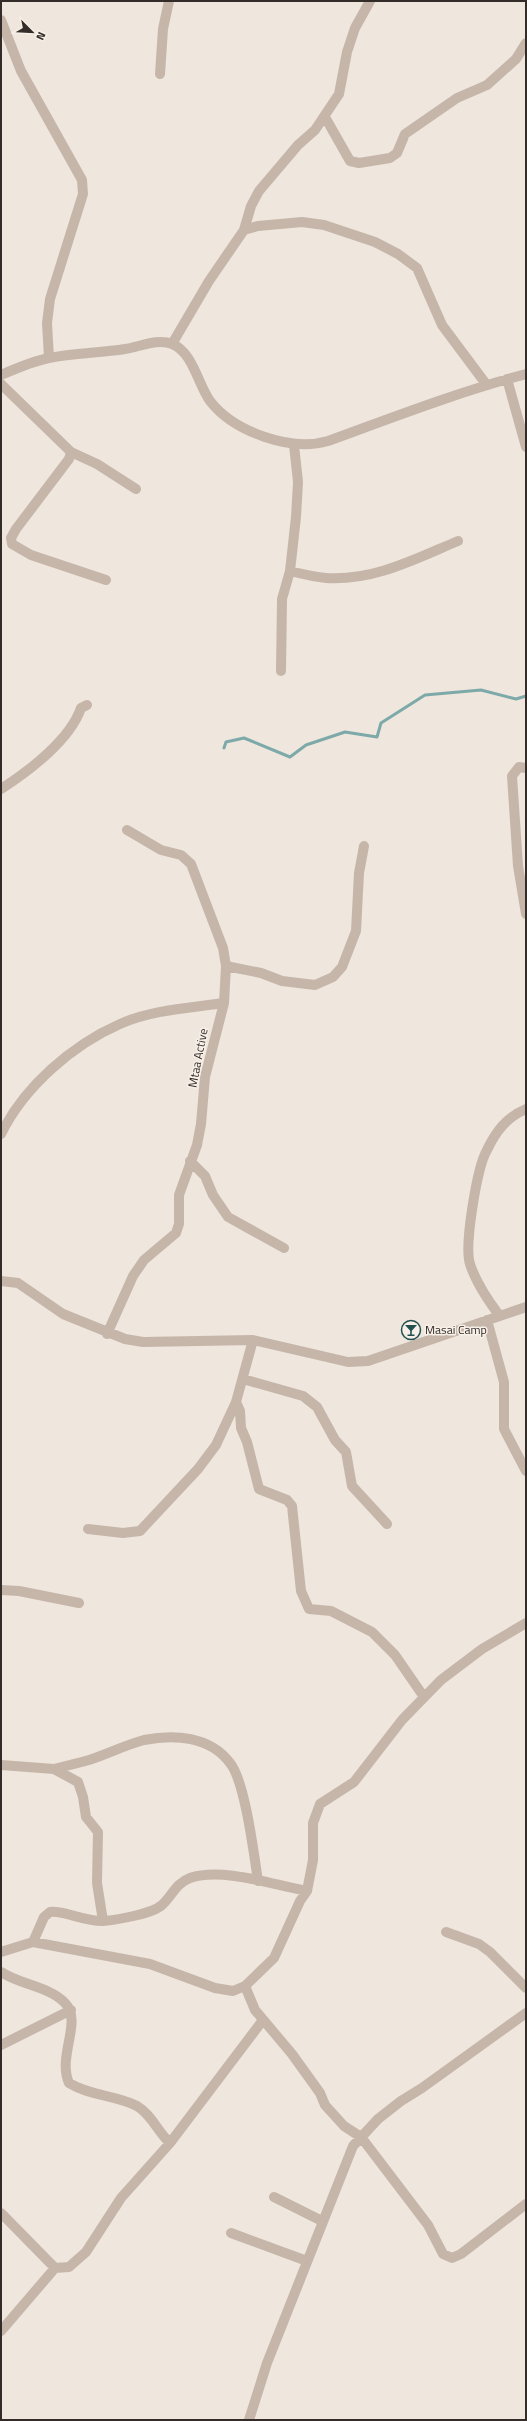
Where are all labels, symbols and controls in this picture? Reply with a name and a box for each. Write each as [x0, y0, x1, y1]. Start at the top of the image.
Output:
north arrow [12, 12, 52, 52]
text: N [32, 29, 50, 43]
street label: Mtaa Active [182, 1027, 213, 1089]
bar icon: Masai Camp [400, 1319, 422, 1341]
place label: Masai Camp [425, 1320, 487, 1339]

